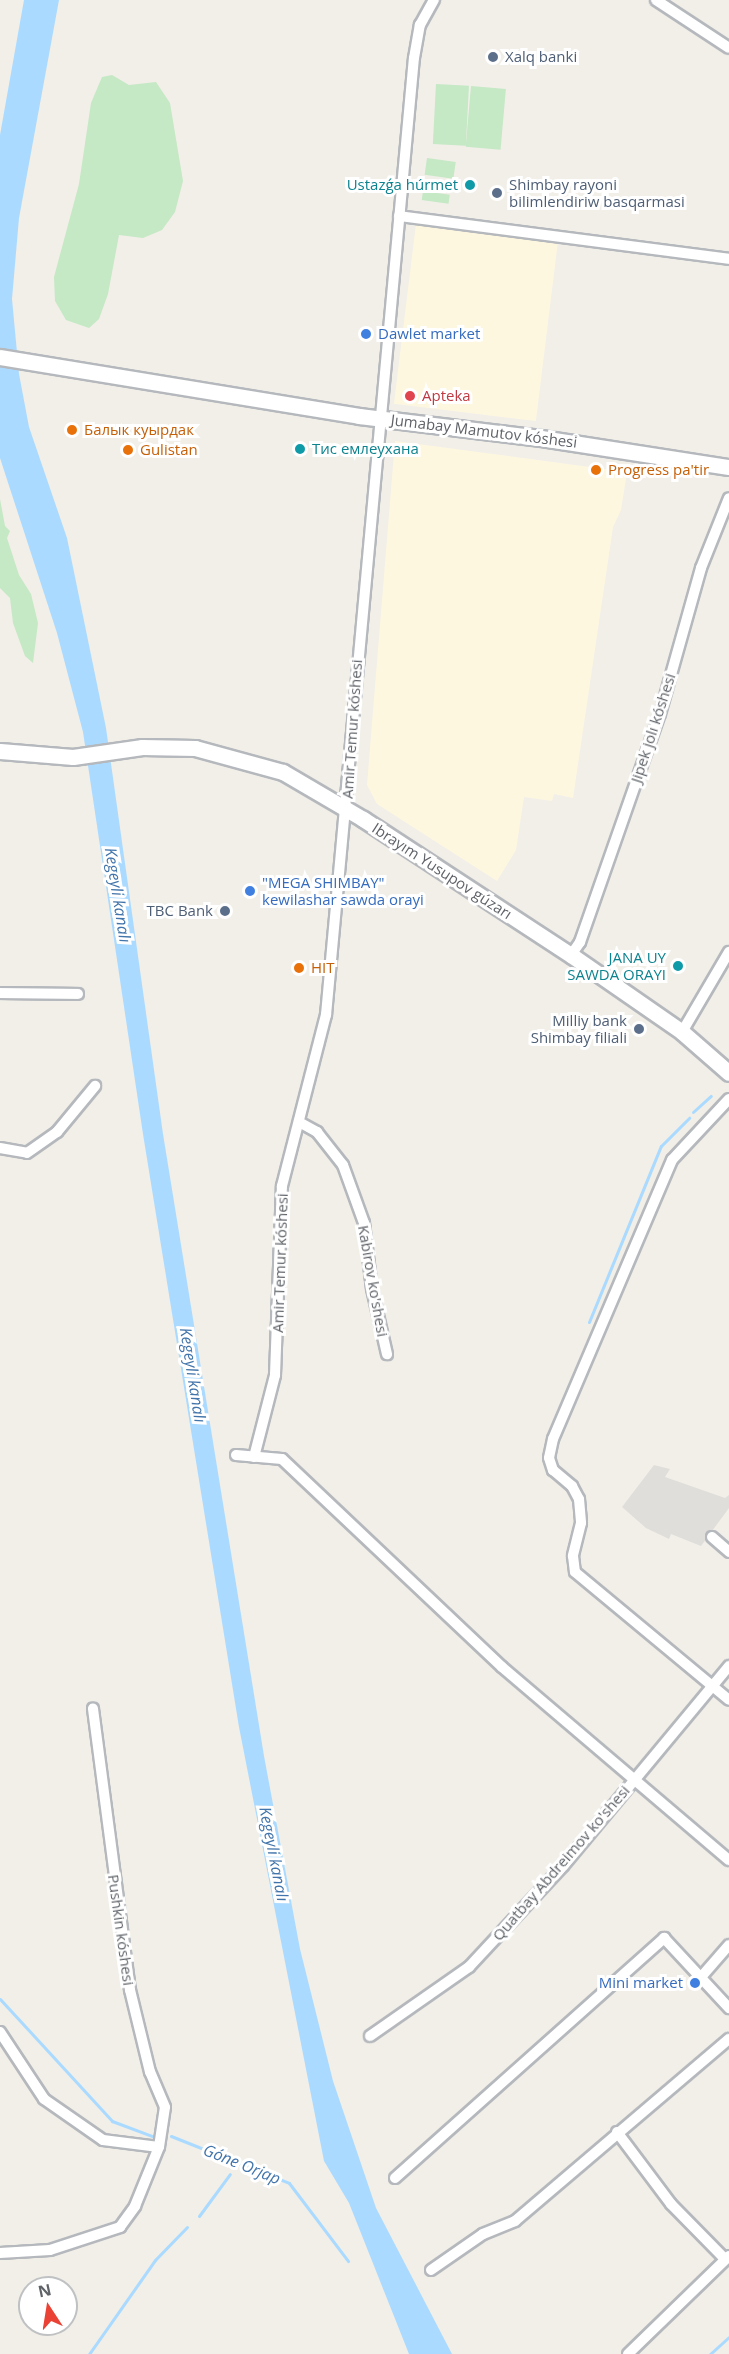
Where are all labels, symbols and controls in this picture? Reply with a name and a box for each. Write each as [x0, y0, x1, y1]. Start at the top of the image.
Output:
place label: Xalq banki [505, 48, 577, 66]
marker: Xalq banki [486, 50, 500, 64]
place label: Shimbay rayoni bilimlendiriw basqarmasi [509, 175, 685, 210]
place label: Ustazǵa húrmet [347, 176, 458, 194]
marker: Ustazǵa húrmet [463, 178, 477, 192]
marker: Shimbay rayoni bilimlendiriw basqarmasi [490, 186, 504, 200]
place label: Dawlet market [378, 325, 480, 343]
marker: Dawlet market [359, 327, 373, 341]
place label: Apteka [422, 387, 471, 405]
marker: Apteka [403, 389, 417, 403]
street label: Jumabay Mamutov kóshesi [390, 411, 578, 451]
place label: Балык куырдак [84, 421, 194, 439]
marker: Балык куырдак [65, 423, 79, 437]
place label: Тис емлеухана [312, 440, 419, 458]
place label: Gulistan [140, 441, 198, 459]
marker: Тис емлеухана [293, 442, 307, 456]
marker: Gulistan [121, 443, 135, 457]
place label: Progress pa'tir [608, 461, 709, 479]
marker: Progress pa'tir [589, 463, 603, 477]
street label: Amir Temur kóshesi [338, 659, 366, 799]
street label: Jipek jolı kóshesi [627, 671, 679, 785]
street label: Ibrayım Yusupov gúzarı [369, 819, 515, 923]
water label: Kegeyli kanalı [101, 846, 135, 944]
place label: "MEGA SHIMBAY" kewilashar sawda orayi [262, 873, 424, 908]
marker: "MEGA SHIMBAY" kewilashar sawda orayi [243, 884, 257, 898]
place label: TBC Bank [147, 902, 213, 920]
marker: TBC Bank [218, 904, 232, 918]
place label: JANA UY SAWDA ORAYI [567, 948, 666, 983]
place label: HIT [311, 959, 335, 977]
marker: JANA UY SAWDA ORAYI [671, 959, 685, 973]
marker: HIT [292, 961, 306, 975]
place label: Milliy bank Shimbay filiali [531, 1011, 627, 1046]
marker: Milliy bank Shimbay filiali [632, 1022, 646, 1036]
street label: Amir Temur kóshesi [269, 1193, 291, 1333]
street label: Kabirov ko'shesi [354, 1224, 392, 1338]
water label: Kegeyli kanalı [176, 1326, 210, 1424]
street label: Quatbay Abdreimov ko'shesi [489, 1782, 633, 1944]
water label: Kegeyli kanalı [255, 1805, 293, 1903]
street label: Pushkin kóshesi [104, 1873, 138, 1987]
place label: Mini market [599, 1974, 683, 1992]
marker: Mini market [688, 1976, 702, 1990]
water label: Góne Orjap [201, 2140, 283, 2188]
north arrow [18, 2276, 78, 2336]
text: N [36, 2278, 53, 2302]

